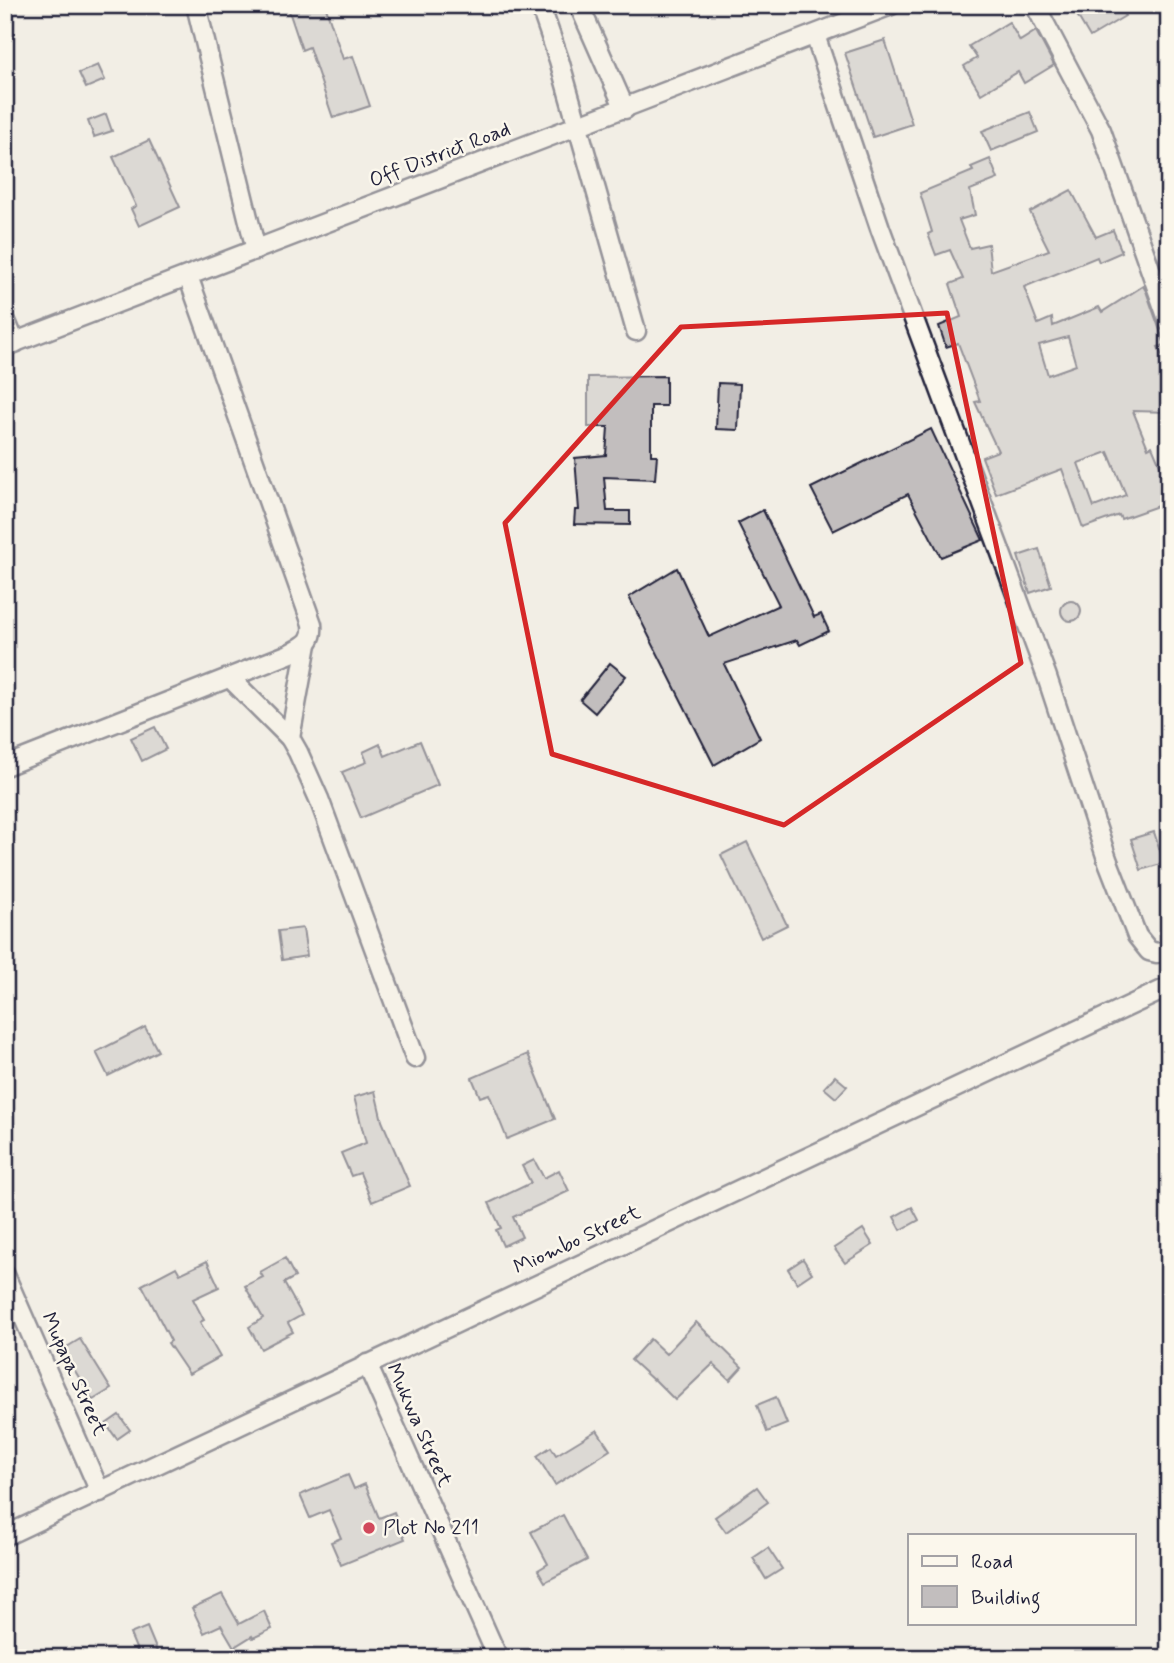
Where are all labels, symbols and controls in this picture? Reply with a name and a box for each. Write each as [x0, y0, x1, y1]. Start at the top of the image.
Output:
street label: Off District Road [365, 115, 515, 195]
street label: Miombo Street [509, 1198, 646, 1282]
street label: Mupapa Street [34, 1308, 114, 1441]
street label: Mukwa Street [379, 1359, 459, 1492]
place label: Plot No 211 [383, 1514, 479, 1542]
marker: Plot No 211 [361, 1520, 377, 1536]
legend [908, 1534, 1136, 1624]
text: Road [971, 1548, 1013, 1576]
text: Building [971, 1584, 1041, 1614]

